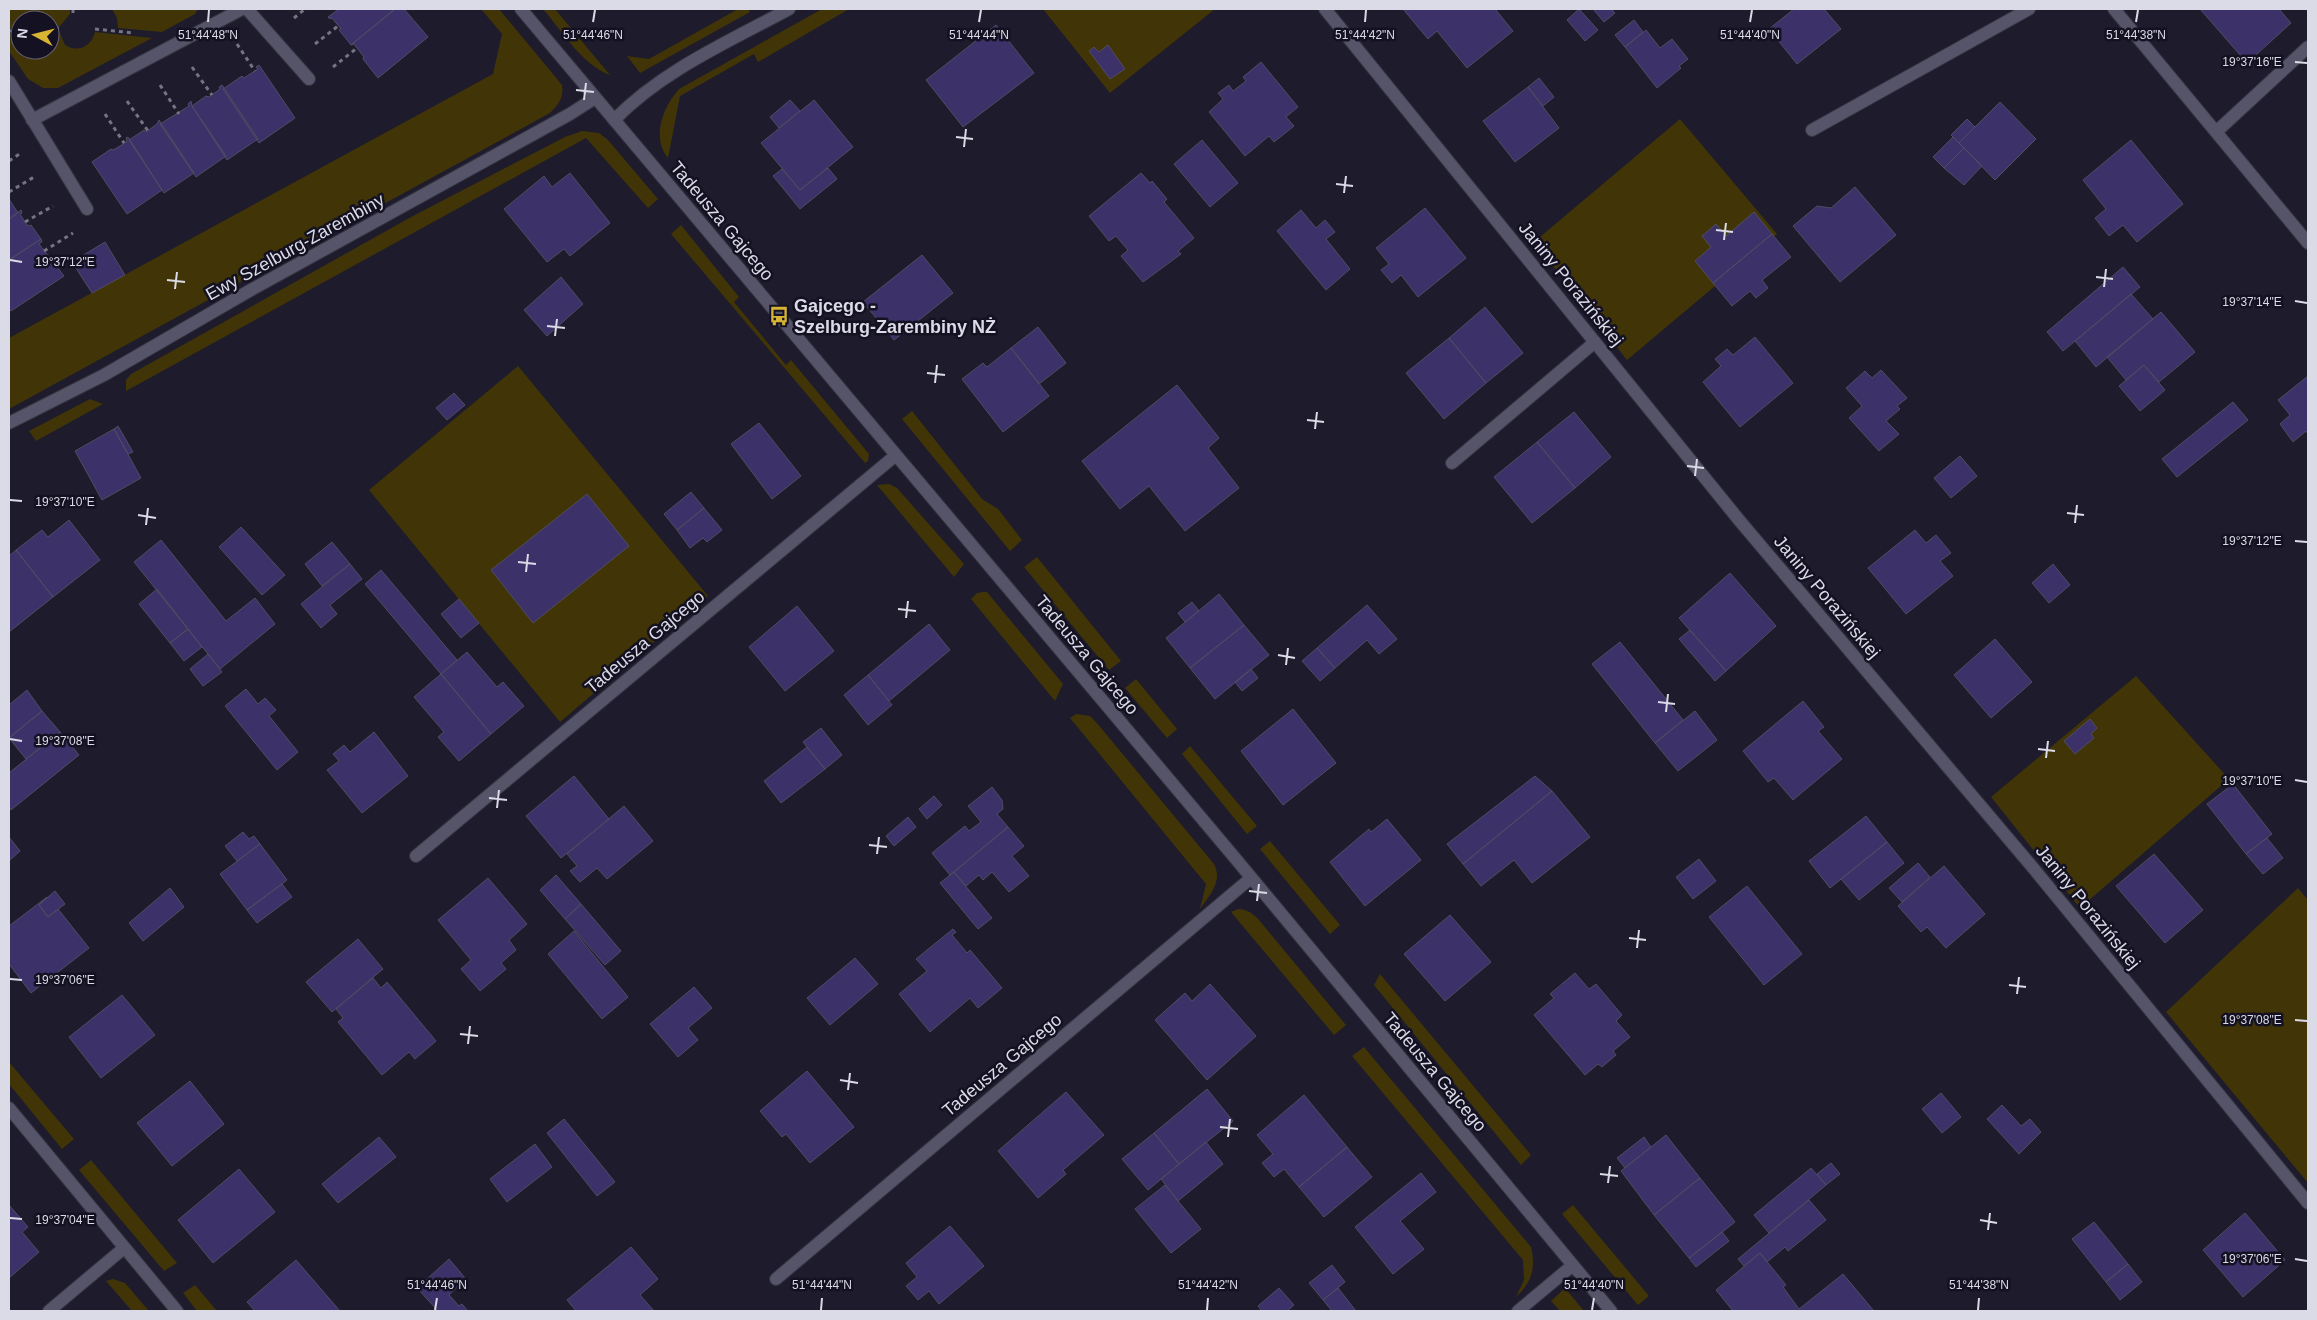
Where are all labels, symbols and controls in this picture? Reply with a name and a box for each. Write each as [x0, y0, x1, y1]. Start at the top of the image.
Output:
north arrow [10, 10, 60, 60]
text: N [14, 27, 31, 39]
text: 51°44'48"N [178, 28, 238, 42]
text: 51°44'46"N [563, 28, 623, 42]
text: 51°44'44"N [949, 28, 1009, 42]
text: 51°44'42"N [1335, 28, 1395, 42]
text: 51°44'40"N [1720, 28, 1780, 42]
text: 51°44'38"N [2106, 28, 2166, 42]
text: 19°37'16"E [2222, 55, 2282, 69]
street label: Tadeusza Gajcego [666, 157, 778, 285]
street label: Ewy Szelburg-Zarembiny [202, 190, 388, 304]
street label: Janiny Porazińskiej [1515, 218, 1627, 350]
text: 19°37'12"E [35, 255, 95, 269]
text: 19°37'14"E [2222, 295, 2282, 309]
place label: Gajcego - Szelburg-Zarembiny NŻ [794, 296, 996, 337]
bus stop icon: Gajcego - Szelburg-Zarembiny NŻ [768, 305, 790, 327]
text: 19°37'10"E [35, 495, 95, 509]
street label: Janiny Porazińskiej [1770, 532, 1884, 662]
text: 19°37'12"E [2222, 534, 2282, 548]
street label: Tadeusza Gajcego [581, 586, 709, 698]
street label: Tadeusza Gajcego [1031, 591, 1143, 719]
text: 19°37'08"E [35, 734, 95, 748]
text: 19°37'10"E [2222, 774, 2282, 788]
street label: Janiny Porazińskiej [2032, 841, 2144, 973]
text: 19°37'06"E [35, 973, 95, 987]
street label: Tadeusza Gajcego [1379, 1008, 1491, 1136]
street label: Tadeusza Gajcego [938, 1009, 1066, 1121]
text: 19°37'08"E [2222, 1013, 2282, 1027]
text: 19°37'04"E [35, 1213, 95, 1227]
text: 19°37'06"E [2222, 1252, 2282, 1266]
text: 51°44'46"N [407, 1278, 467, 1292]
text: 51°44'44"N [792, 1278, 852, 1292]
text: 51°44'42"N [1178, 1278, 1238, 1292]
text: 51°44'40"N [1564, 1278, 1624, 1292]
text: 51°44'38"N [1949, 1278, 2009, 1292]

